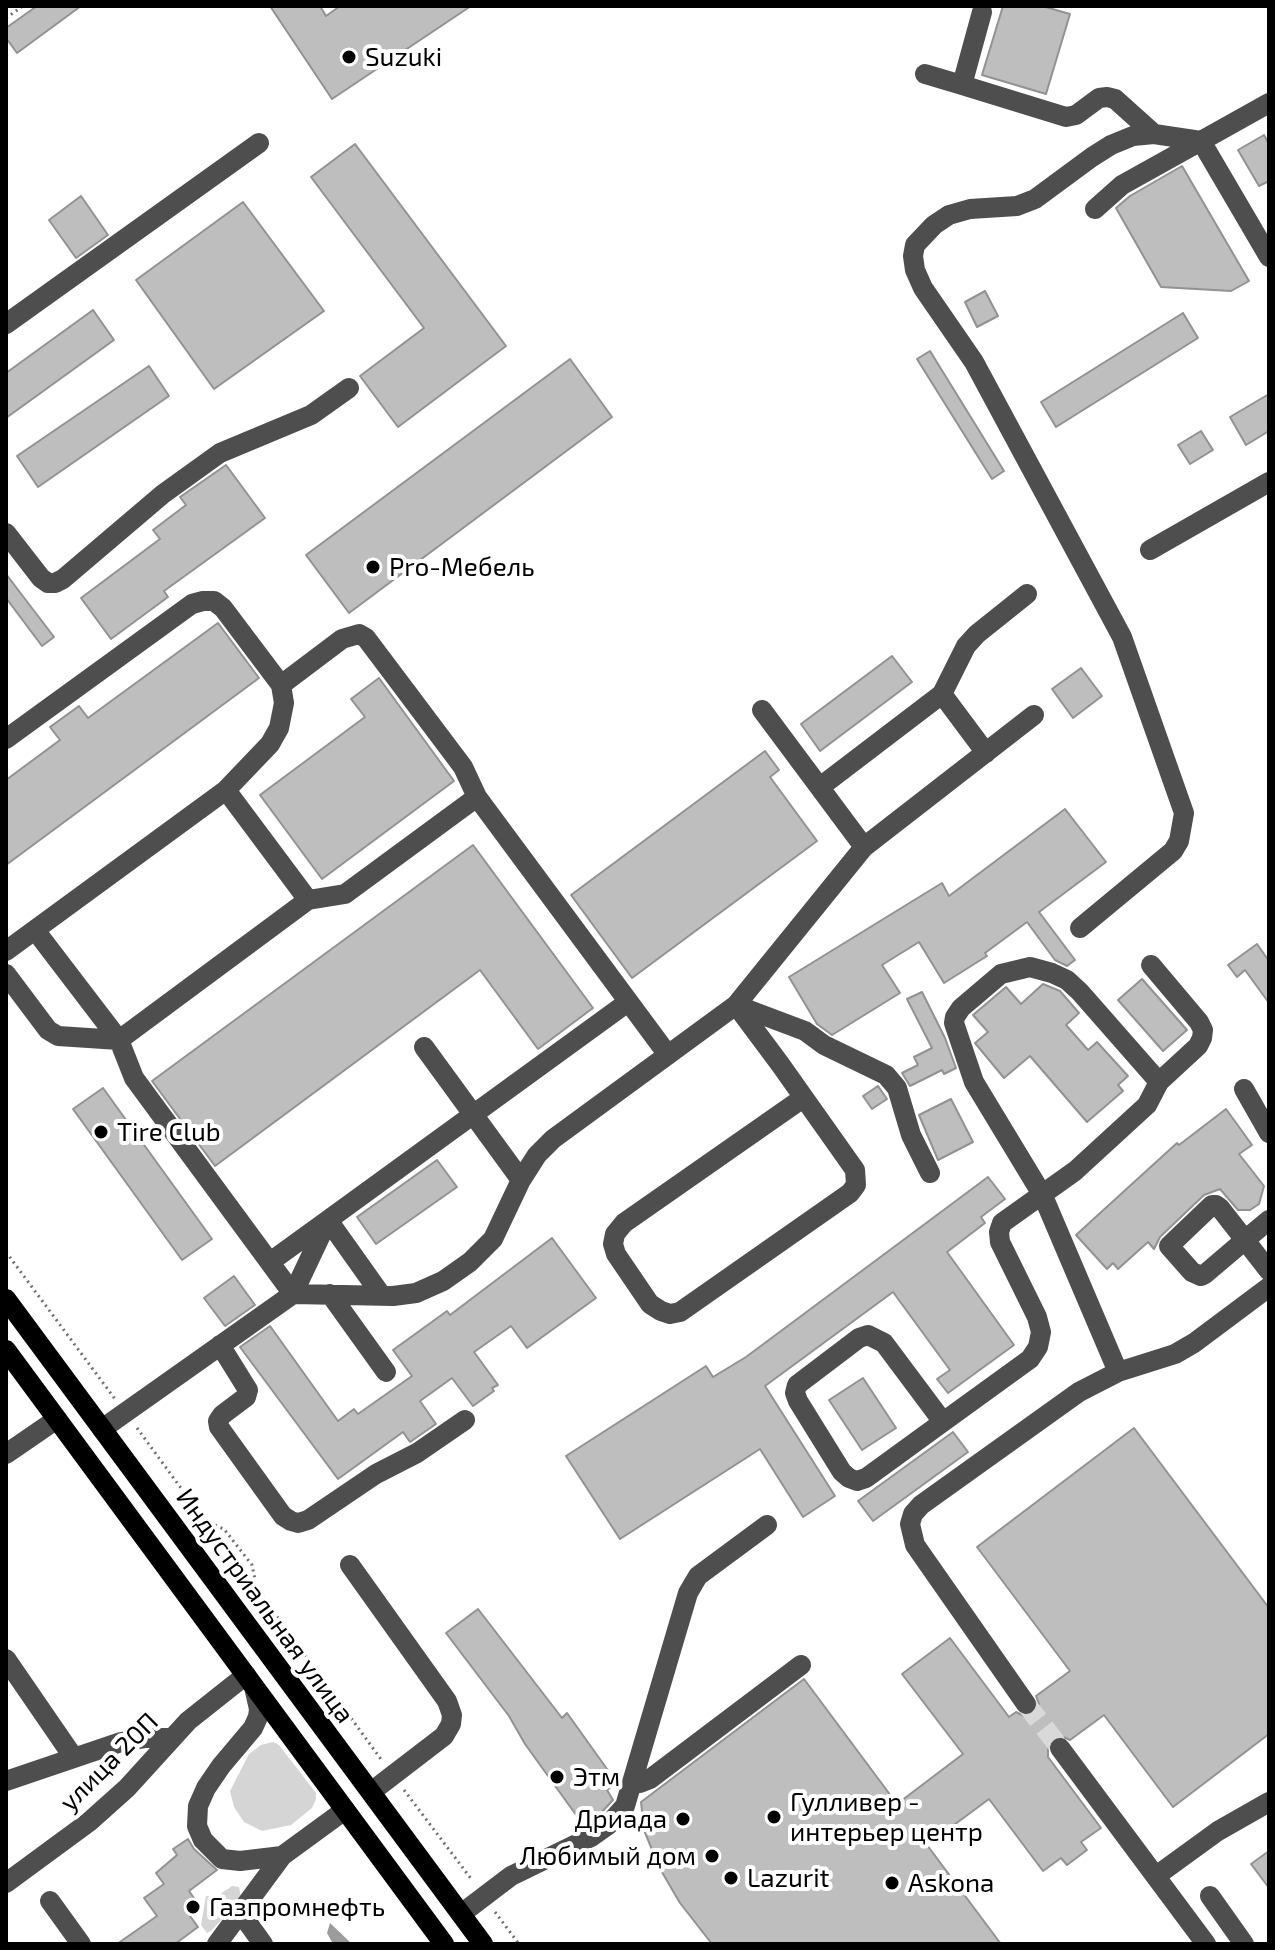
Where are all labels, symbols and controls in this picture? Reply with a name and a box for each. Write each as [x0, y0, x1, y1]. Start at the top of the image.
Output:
place label: Suzuki [365, 41, 442, 73]
marker: Suzuki [340, 48, 358, 66]
place label: Pro-Мебель [389, 551, 535, 583]
marker: Pro-Мебель [364, 558, 382, 576]
place label: Tire Club [117, 1116, 221, 1148]
marker: Tire Club [92, 1123, 110, 1141]
street label: Индустриальная улица [169, 1483, 361, 1729]
street label: улица 20П [53, 1706, 165, 1818]
place label: Этм [573, 1761, 620, 1793]
marker: Этм [548, 1768, 566, 1786]
place label: Гулливер - интерьер центр [790, 1786, 983, 1848]
place label: Дриада [575, 1803, 667, 1835]
marker: Гулливер - интерьер центр [765, 1808, 783, 1826]
marker: Дриада [674, 1810, 692, 1828]
place label: Любимый дом [520, 1840, 696, 1872]
marker: Любимый дом [703, 1847, 721, 1865]
place label: Lazurit [747, 1862, 829, 1894]
place label: Askona [908, 1867, 994, 1899]
marker: Lazurit [722, 1869, 740, 1887]
marker: Askona [883, 1874, 901, 1892]
place label: Газпромнефть [209, 1891, 385, 1923]
marker: Газпромнефть [184, 1898, 202, 1916]

